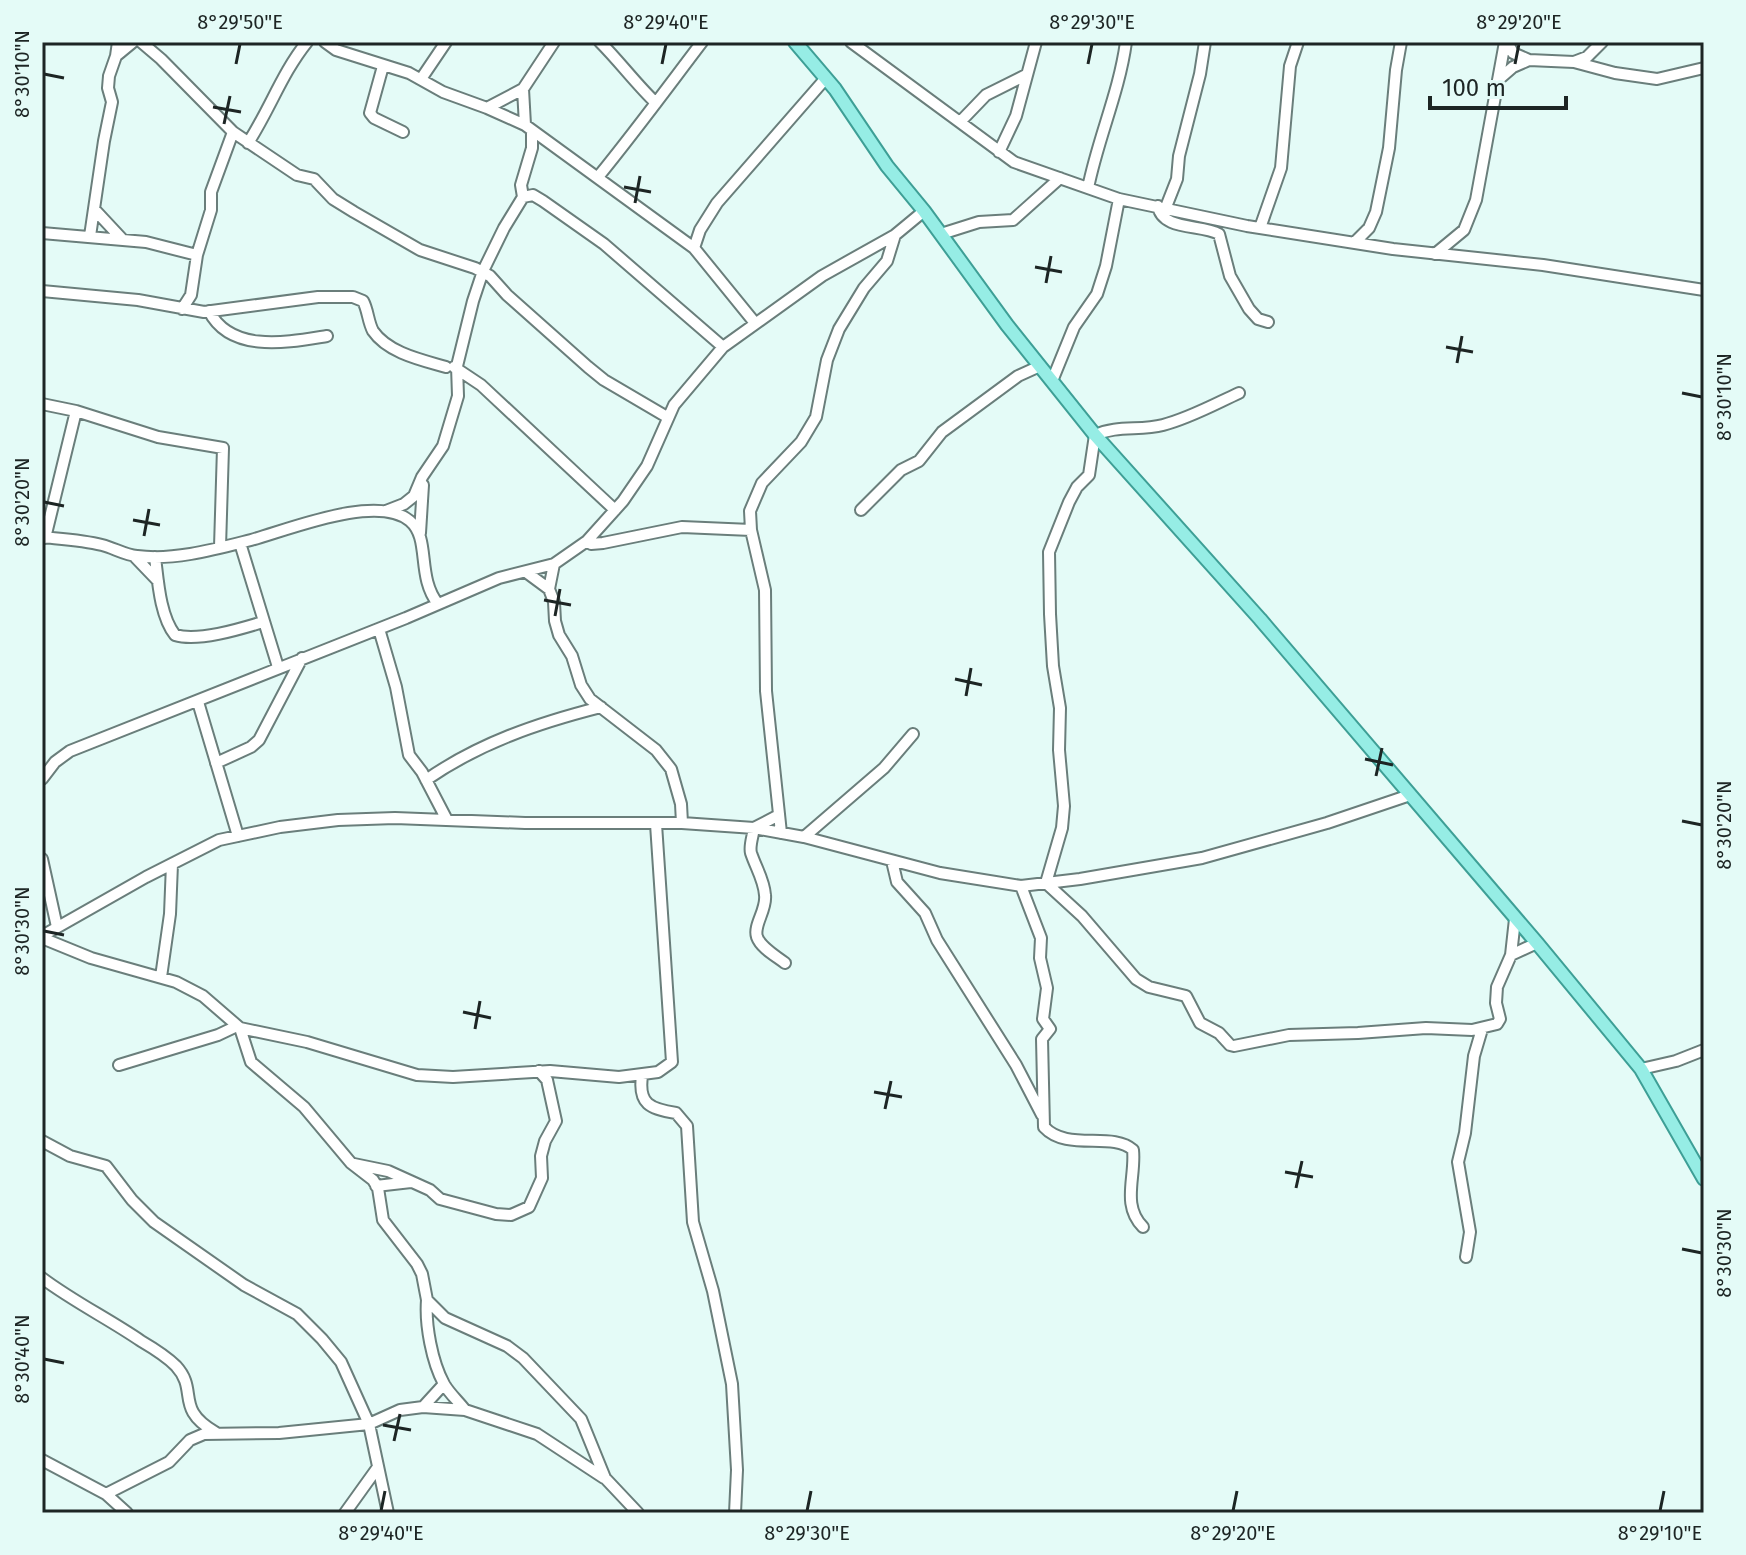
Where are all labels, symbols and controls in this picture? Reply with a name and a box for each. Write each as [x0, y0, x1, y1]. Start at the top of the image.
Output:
text: 8°29'50"E [197, 10, 283, 34]
text: 8°29'40"E [623, 10, 709, 34]
text: 8°29'30"E [1049, 10, 1135, 34]
text: 8°29'20"E [1476, 10, 1562, 34]
text: 8°30'10"N [10, 30, 34, 118]
scale bar [1430, 60, 1566, 110]
text: 100 m [1442, 74, 1506, 102]
text: 8°30'10"N [1712, 353, 1736, 441]
text: 8°30'20"N [10, 457, 34, 547]
text: 8°30'20"N [1712, 780, 1736, 870]
text: 8°30'30"N [10, 886, 34, 976]
text: 8°30'30"N [1712, 1208, 1736, 1298]
text: 8°30'40"N [10, 1314, 34, 1404]
text: 8°29'40"E [338, 1521, 424, 1545]
text: 8°29'30"E [764, 1521, 850, 1545]
text: 8°29'20"E [1190, 1521, 1276, 1545]
text: 8°29'10"E [1618, 1521, 1702, 1545]

